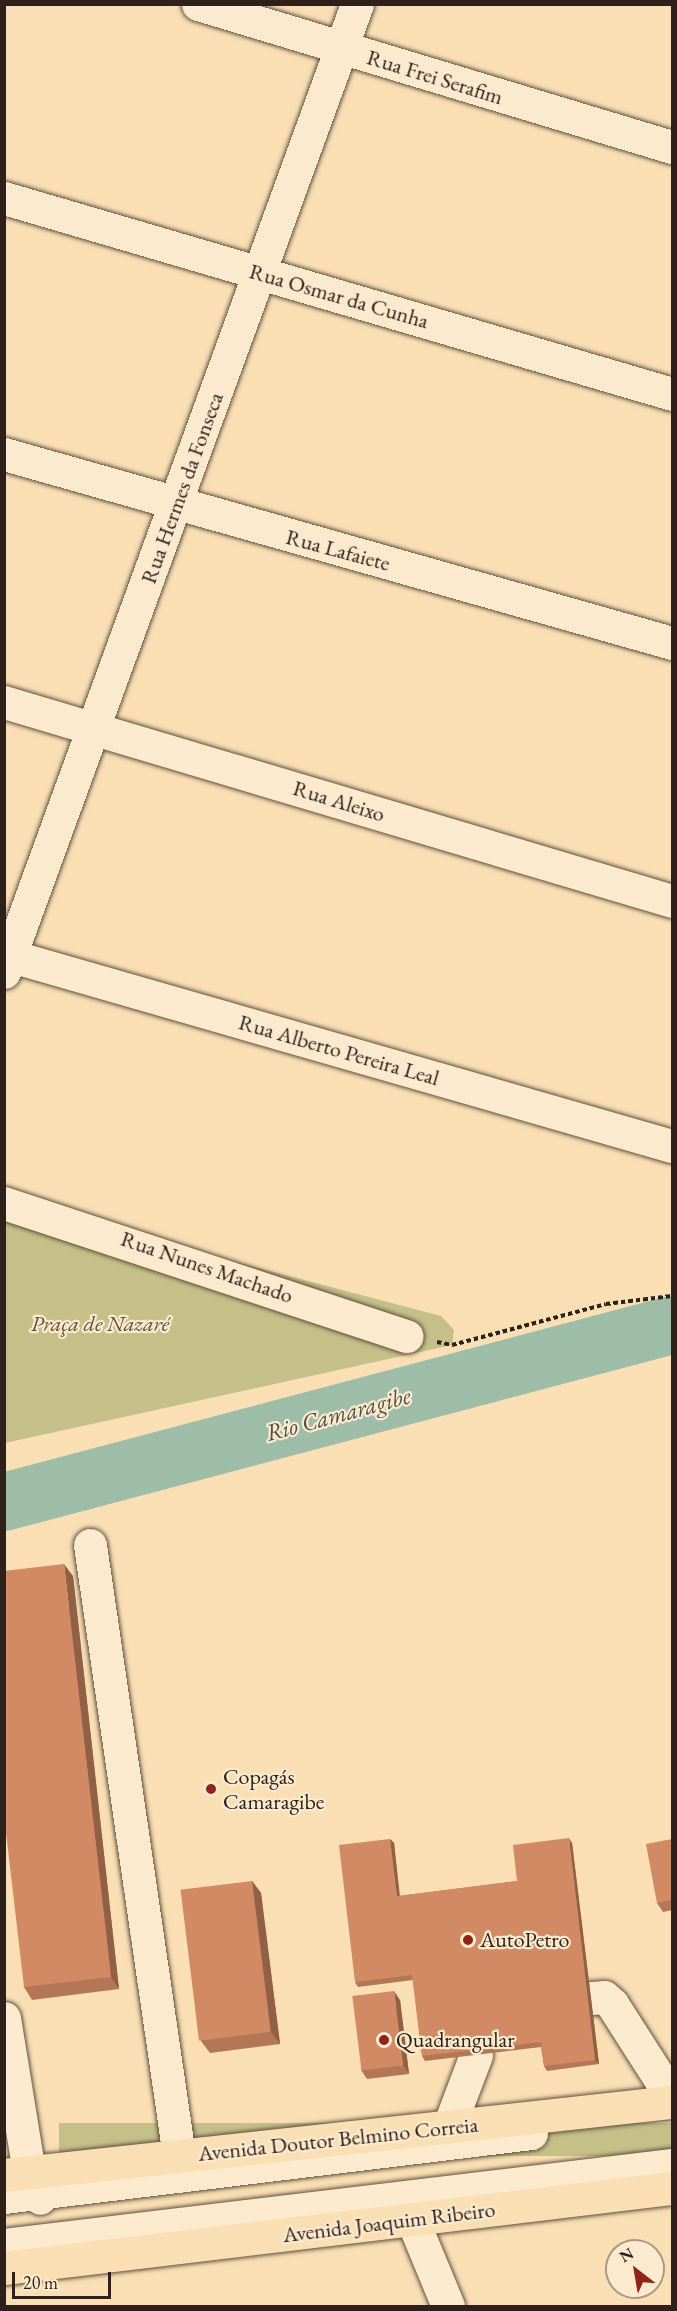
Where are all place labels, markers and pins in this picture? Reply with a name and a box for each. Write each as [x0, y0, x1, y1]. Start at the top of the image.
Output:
place label: Copagás Camaragibe [223, 1763, 324, 1814]
marker: Copagás Camaragibe [204, 1782, 218, 1796]
place label: AutoPetro [480, 1927, 569, 1953]
marker: AutoPetro [461, 1933, 475, 1947]
place label: Quadrangular [396, 2027, 515, 2053]
marker: Quadrangular [377, 2033, 391, 2047]

